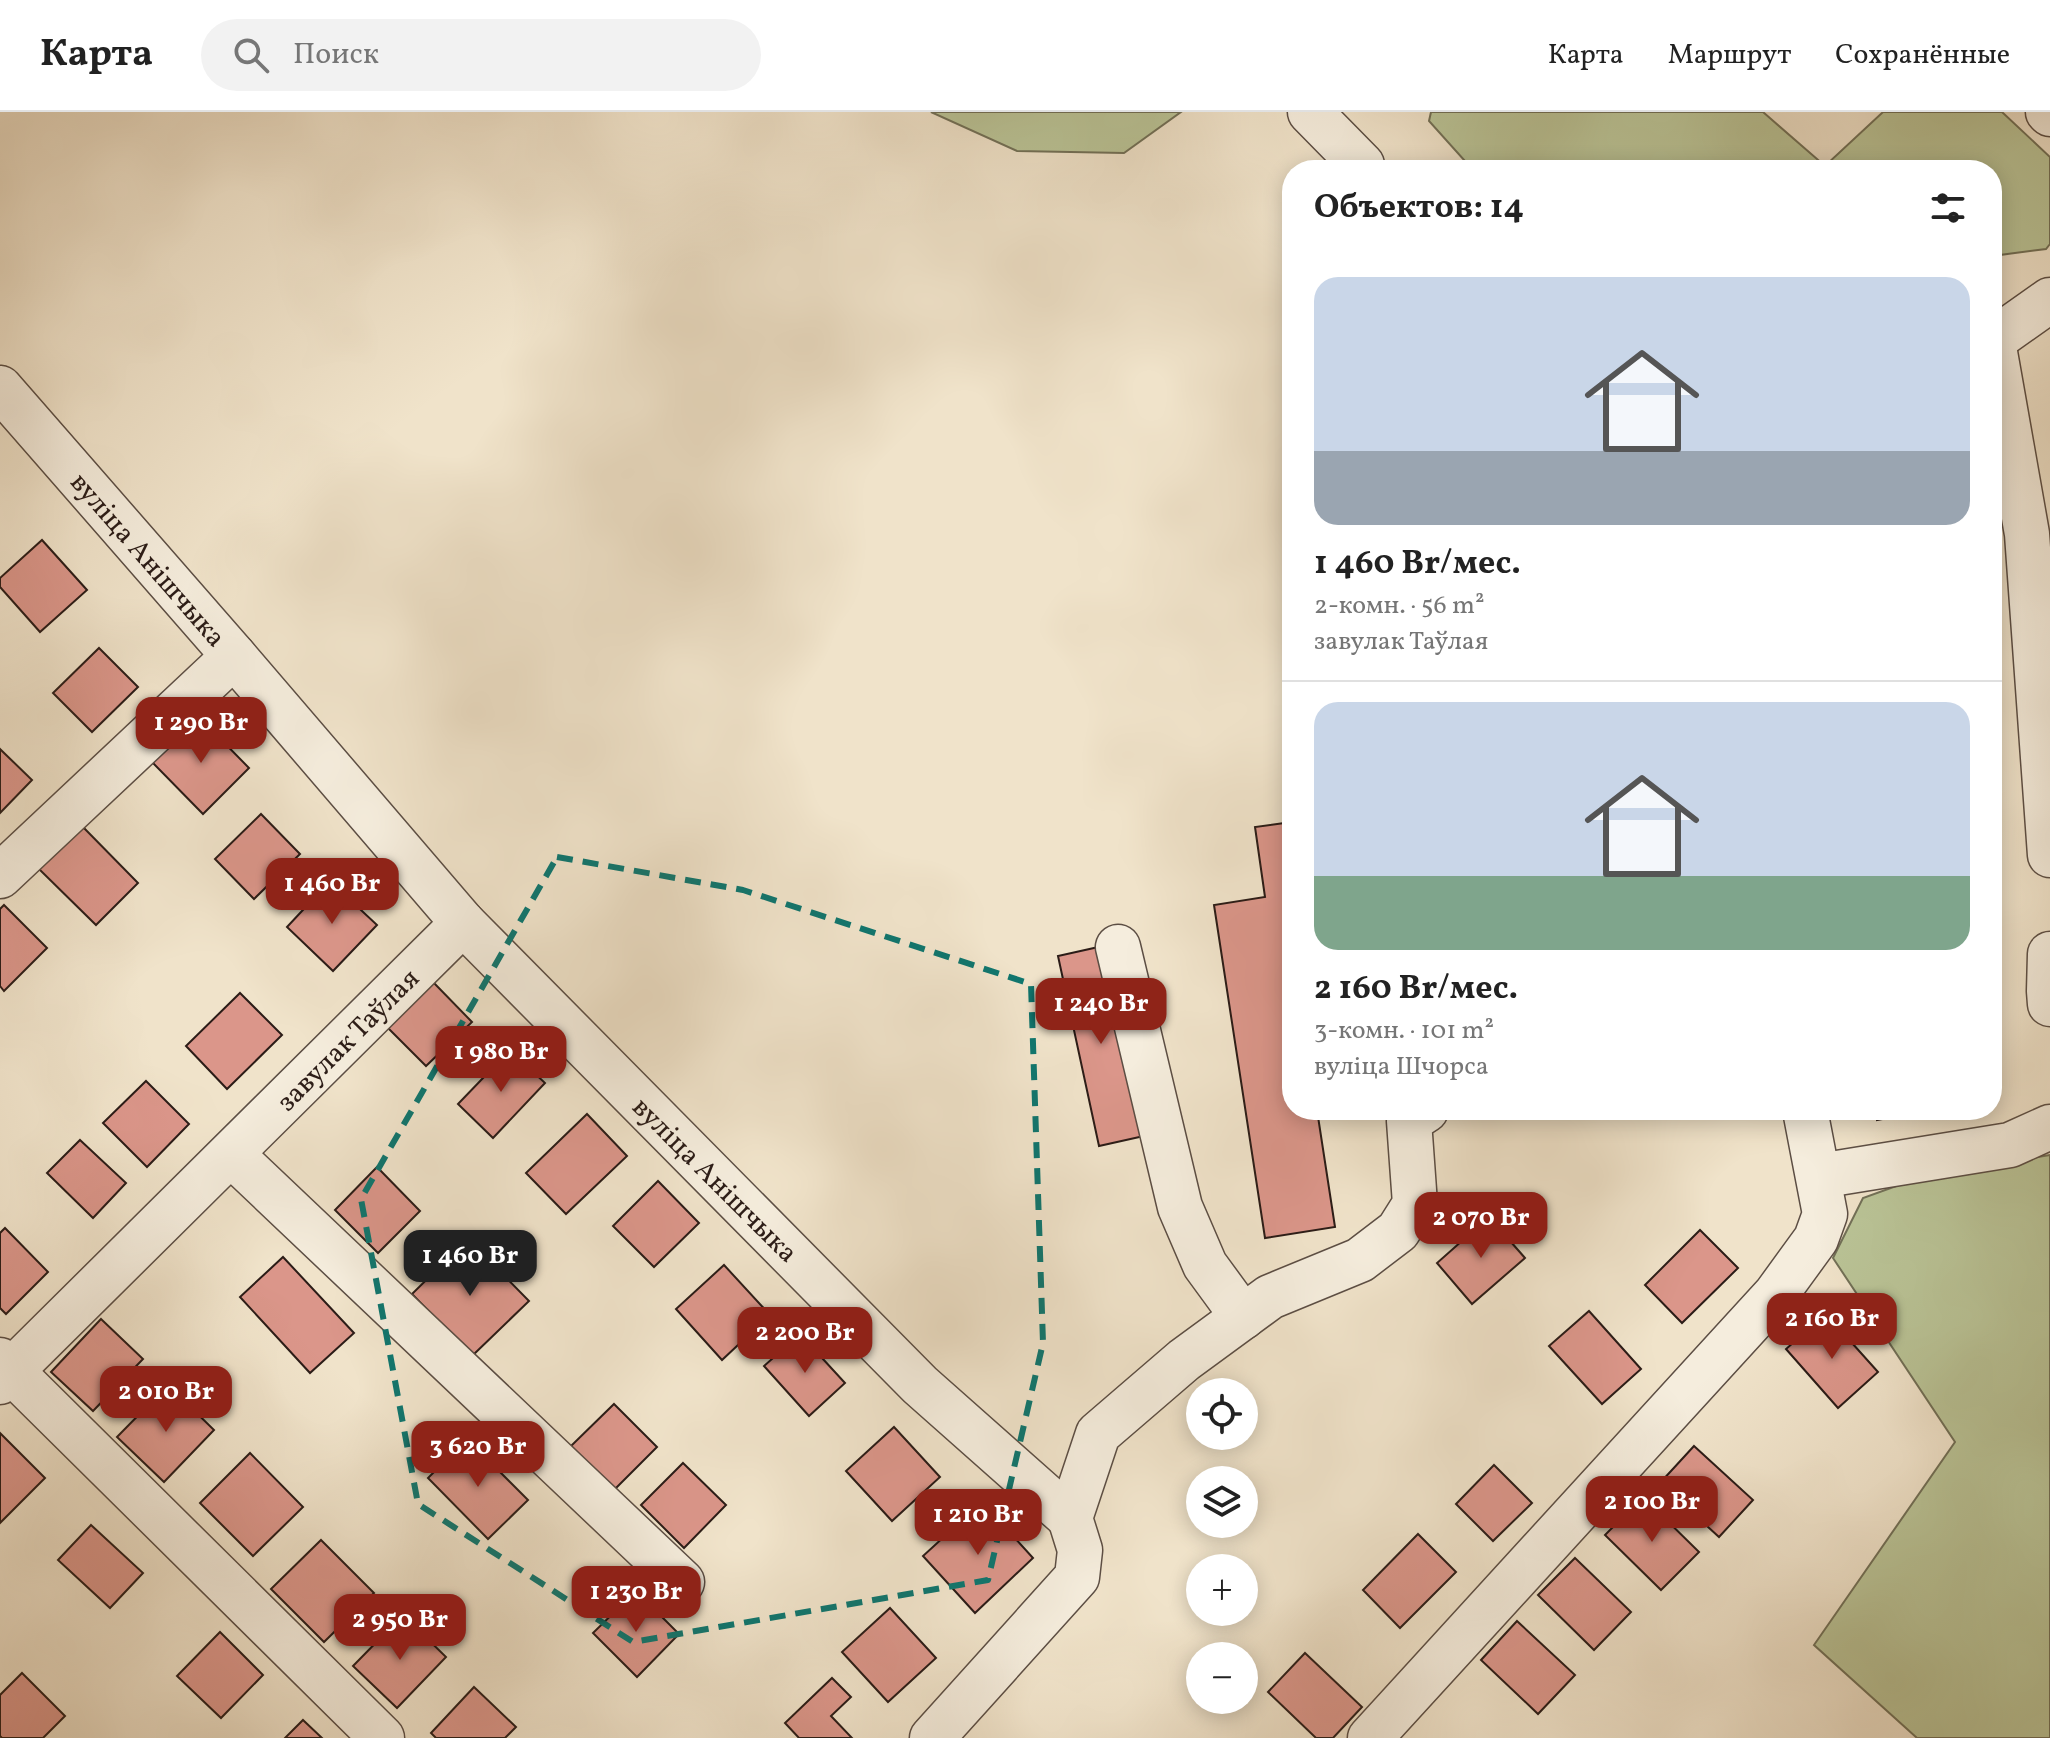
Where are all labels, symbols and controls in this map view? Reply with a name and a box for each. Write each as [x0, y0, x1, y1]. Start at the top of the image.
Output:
search box [201, 19, 761, 91]
text: Карта [40, 29, 153, 82]
icon: search [229, 33, 273, 77]
text: Поиск [293, 34, 379, 76]
text: Карта [1548, 36, 1624, 75]
text: Маршрут [1668, 36, 1791, 75]
text: Сохранённые [1835, 36, 2010, 75]
text: Объектов: 14 [1314, 185, 1524, 232]
icon: filters [1926, 186, 1970, 230]
icon: home [1570, 329, 1714, 473]
street label: вуліца Анішчыка [60, 465, 234, 657]
text: 1 460 Br/мес. [1314, 541, 1521, 588]
text: 2-комн. · 56 m² [1314, 588, 1485, 624]
text: завулак Таўлая [1314, 624, 1488, 660]
pin: 1 290 Br [118, 697, 284, 765]
text: 1 290 Br [154, 705, 248, 741]
icon: home [1570, 754, 1714, 898]
pin: 1 460 Br [249, 858, 415, 926]
text: 1 460 Br [284, 866, 380, 902]
street label: завулак Таўлая [269, 961, 429, 1121]
text: 2 160 Br/мес. [1314, 966, 1518, 1013]
pin: 1 240 Br [1018, 978, 1184, 1046]
text: 1 240 Br [1053, 986, 1149, 1022]
text: 3-комн. · 101 m² [1314, 1013, 1494, 1049]
pin: 1 980 Br [418, 1026, 584, 1094]
text: 1 980 Br [453, 1034, 549, 1070]
text: вуліца Шчорса [1314, 1049, 1489, 1085]
street label: вуліца Анішчыка [623, 1089, 806, 1272]
pin: 2 070 Br [1398, 1192, 1564, 1260]
text: 2 070 Br [1432, 1200, 1530, 1236]
pin: 1 460 Br [387, 1230, 553, 1298]
text: 1 460 Br [422, 1238, 518, 1274]
pin: 2 160 Br [1749, 1293, 1915, 1361]
text: 2 160 Br [1785, 1301, 1879, 1337]
pin: 2 200 Br [722, 1307, 888, 1375]
text: 2 200 Br [755, 1315, 855, 1351]
pin: 2 010 Br [83, 1366, 249, 1434]
text: 2 010 Br [118, 1374, 214, 1410]
map controls [1186, 1378, 1258, 1714]
button: locate [1186, 1378, 1258, 1450]
pin: 3 620 Br [395, 1421, 561, 1489]
text: 3 620 Br [429, 1429, 527, 1465]
button: layers [1186, 1466, 1258, 1538]
pin: 2 100 Br [1569, 1476, 1735, 1544]
text: 2 100 Br [1604, 1484, 1700, 1520]
pin: 1 210 Br [895, 1489, 1061, 1557]
text: 1 210 Br [933, 1497, 1023, 1533]
button: + [1186, 1554, 1258, 1626]
pin: 1 230 Br [553, 1566, 719, 1634]
text: 1 230 Br [590, 1574, 682, 1610]
pin: 2 950 Br [317, 1594, 483, 1662]
text: 2 950 Br [352, 1602, 448, 1638]
button: − [1186, 1642, 1258, 1714]

